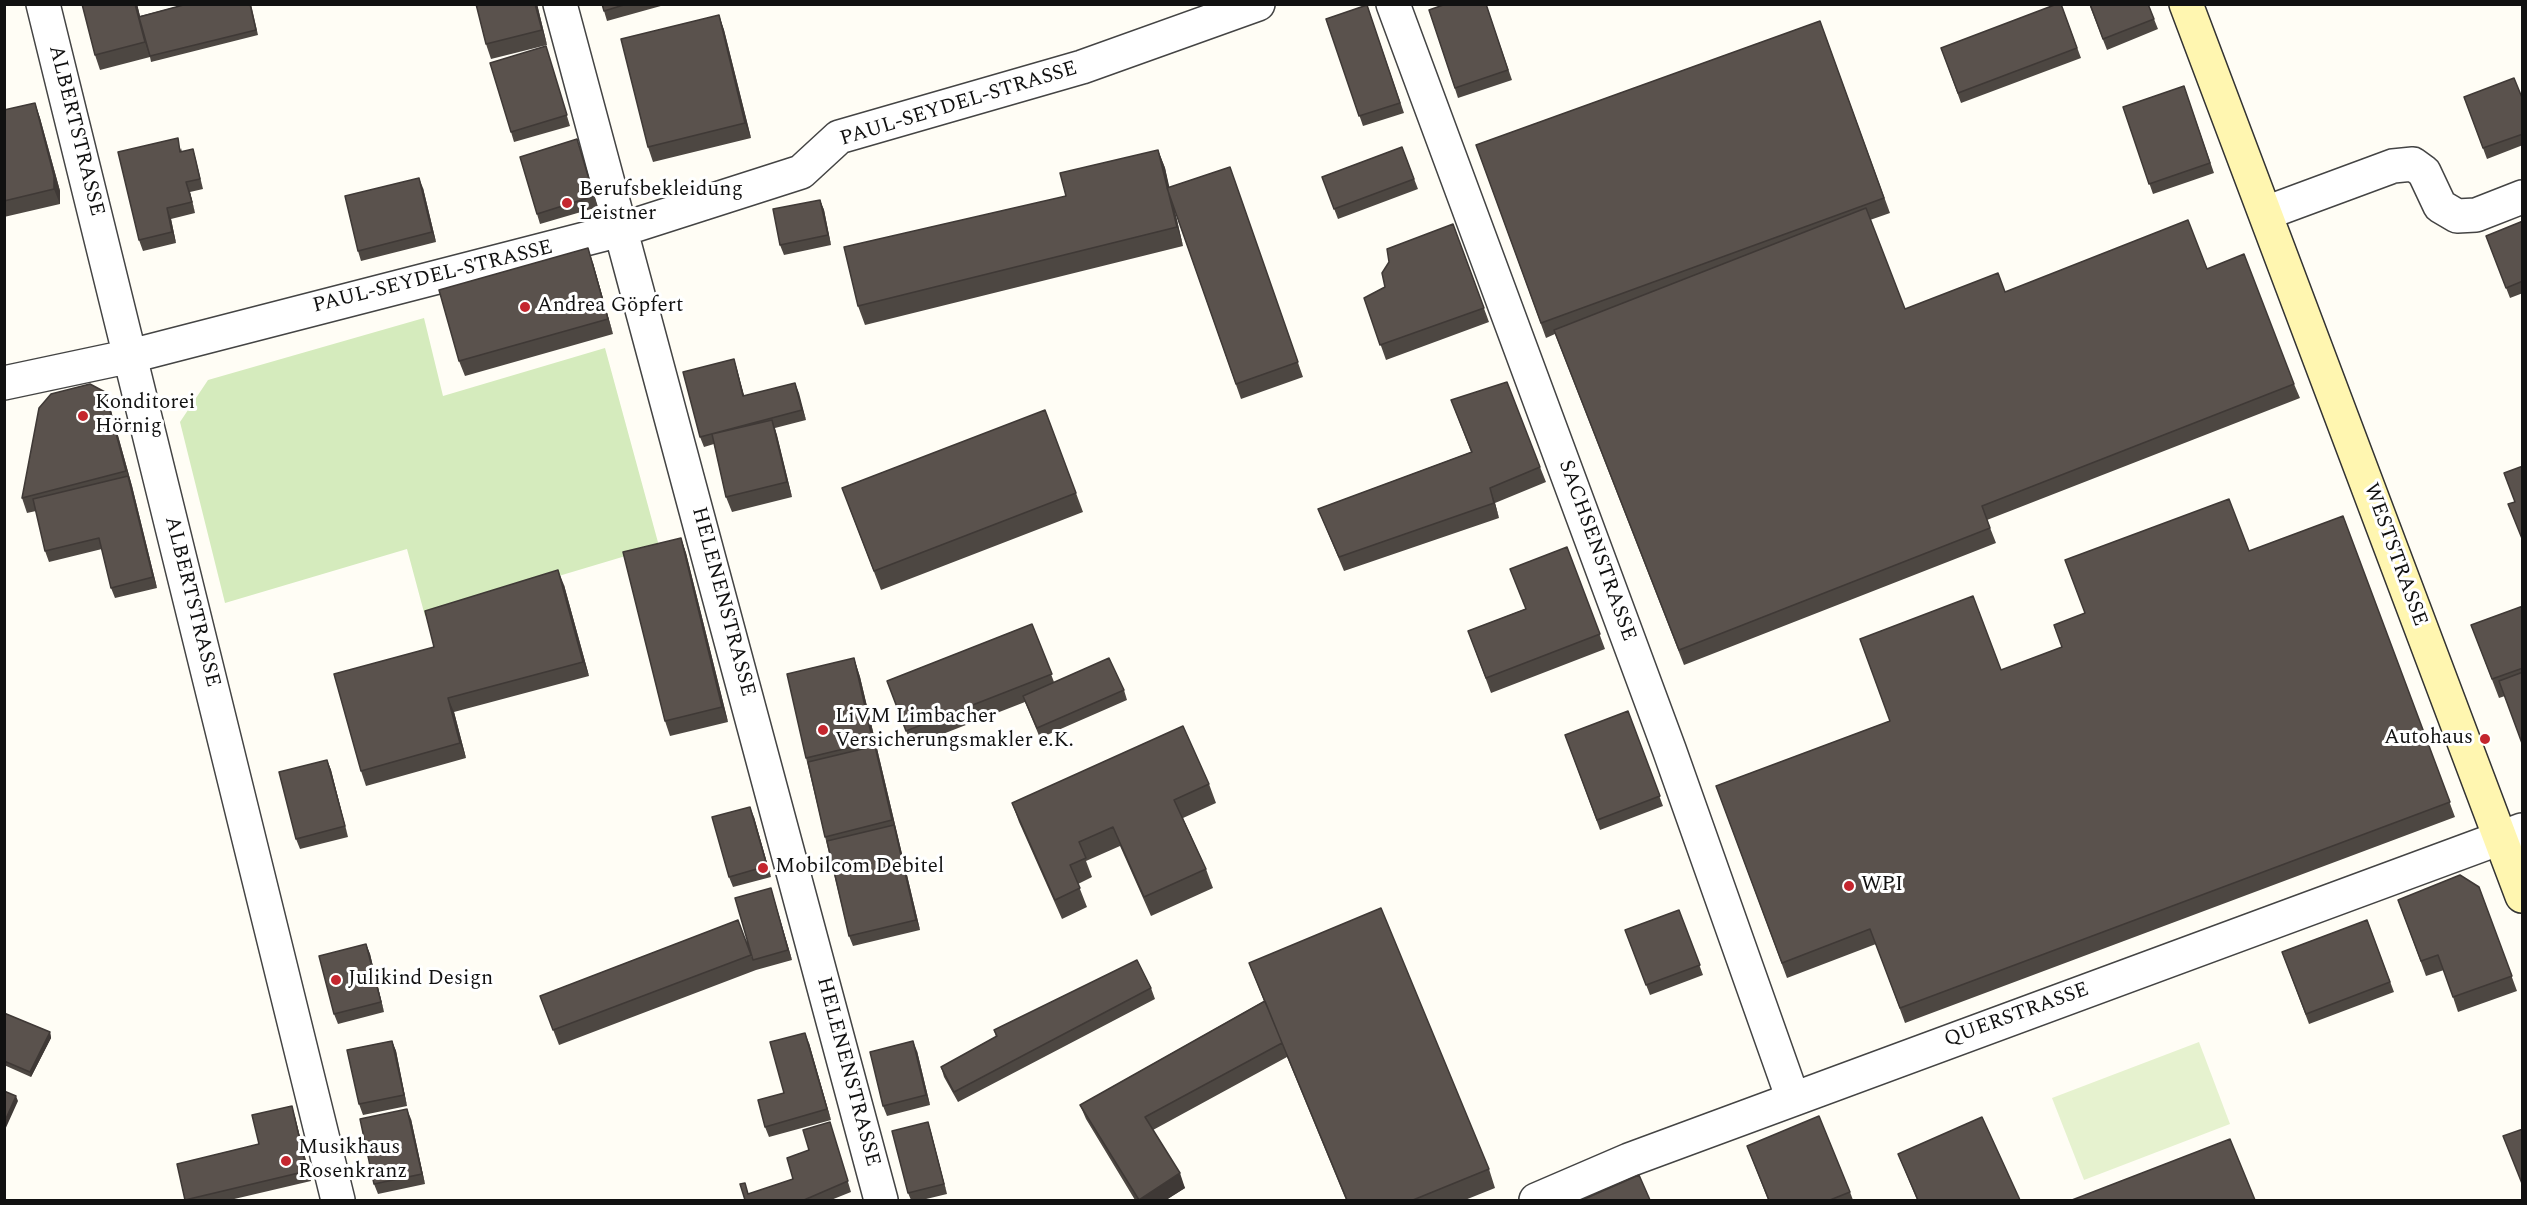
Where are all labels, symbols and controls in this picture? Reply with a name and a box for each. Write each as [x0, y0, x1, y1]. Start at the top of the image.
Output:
street label: ALBERTSTRASSE [42, 43, 108, 219]
street label: PAUL-SEYDEL-STRASSE [837, 57, 1081, 153]
place label: Berufsbekleidung Leistner [579, 178, 743, 228]
marker: Berufsbekleidung Leistner [560, 196, 574, 210]
street label: PAUL-SEYDEL-STRASSE [310, 236, 556, 320]
place label: Andrea Göpfert [537, 294, 683, 320]
marker: Andrea Göpfert [518, 300, 532, 314]
place label: Konditorei Hörnig [95, 391, 195, 441]
marker: Konditorei Hörnig [76, 409, 90, 423]
street label: SACHSENSTRASSE [1552, 457, 1640, 645]
street label: WESTSTRASSE [2356, 480, 2432, 630]
street label: HELENENSTRASSE [685, 504, 759, 700]
street label: ALBERTSTRASSE [158, 514, 224, 690]
place label: LiVM Limbacher Versicherungsmakler e.K. [835, 705, 1074, 755]
marker: LiVM Limbacher Versicherungsmakler e.K. [816, 723, 830, 737]
place label: Autohaus [2384, 726, 2473, 752]
marker: Autohaus [2478, 732, 2492, 746]
place label: Mobilcom Debitel [775, 855, 944, 881]
marker: Mobilcom Debitel [756, 861, 770, 875]
place label: WPI [1861, 873, 1903, 899]
marker: WPI [1842, 879, 1856, 893]
place label: Julikind Design [348, 967, 493, 993]
marker: Julikind Design [329, 973, 343, 987]
street label: HELENENSTRASSE [810, 974, 884, 1170]
street label: QUERSTRASSE [1941, 978, 2093, 1054]
place label: Musikhaus Rosenkranz [298, 1136, 407, 1186]
marker: Musikhaus Rosenkranz [279, 1154, 293, 1168]

